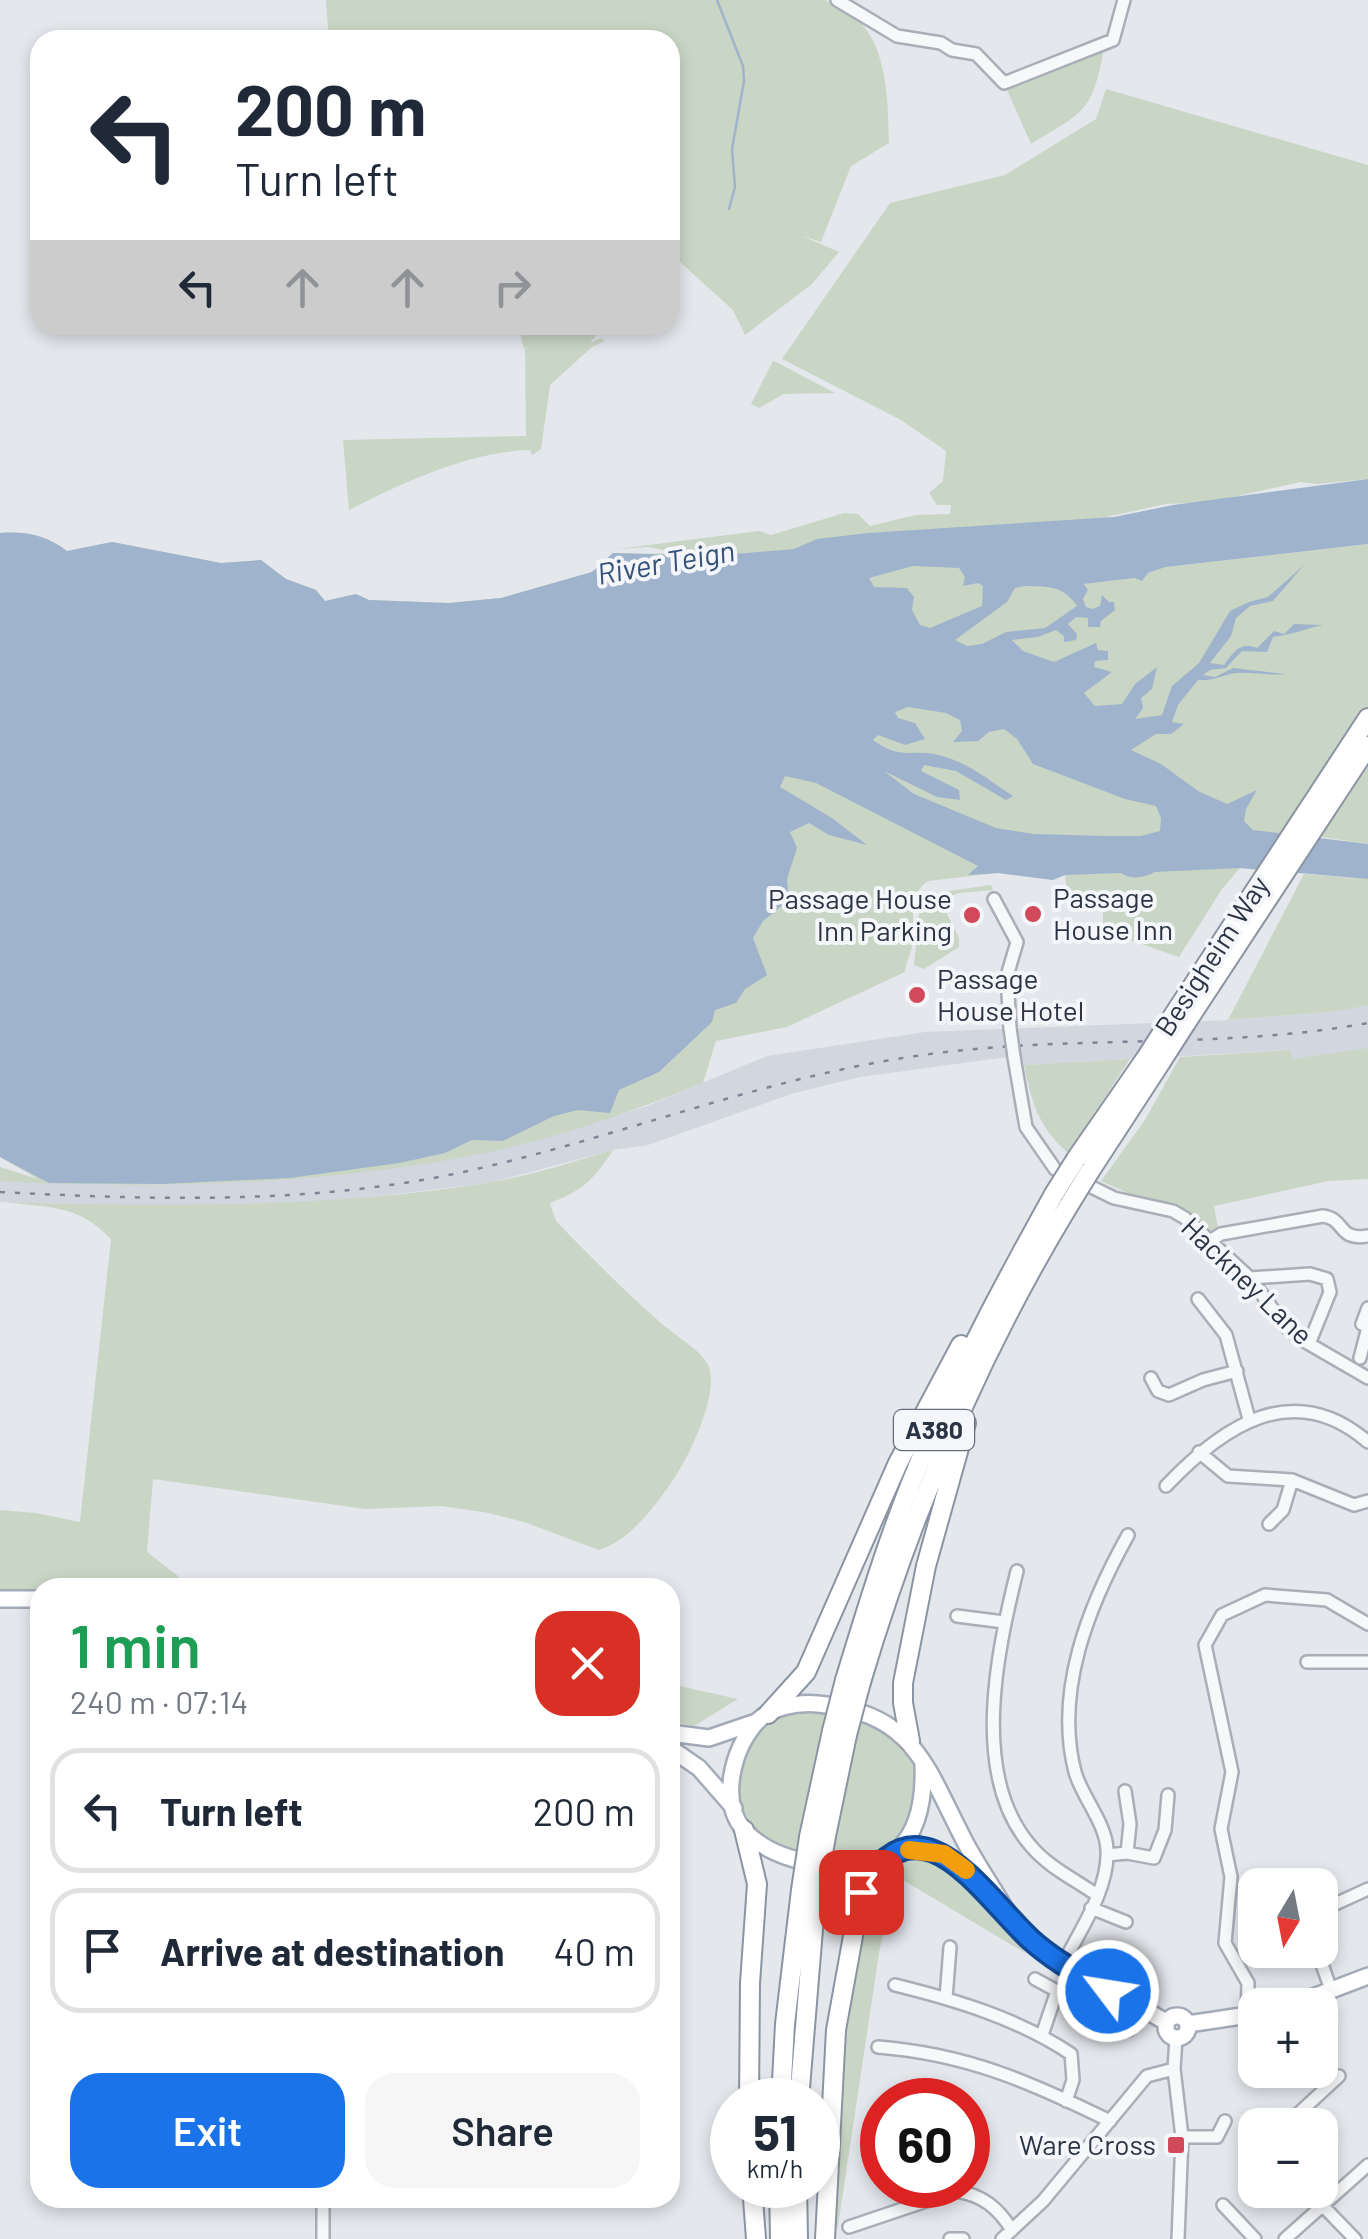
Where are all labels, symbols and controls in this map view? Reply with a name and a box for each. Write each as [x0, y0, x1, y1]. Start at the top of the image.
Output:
text: 200 m [235, 66, 426, 150]
icon: left [70, 70, 200, 200]
text: Turn left [235, 151, 399, 205]
icon: left [170, 260, 225, 315]
icon: ahead [275, 260, 330, 315]
icon: ahead [380, 260, 435, 315]
icon: right [485, 260, 540, 315]
water label: River Teign [594, 531, 737, 591]
street label: Besigheim Way [1147, 869, 1276, 1042]
place label: Passage House Inn [1053, 880, 1173, 946]
place label: Passage House Inn Parking [768, 881, 952, 947]
marker: Passage House Inn [1022, 903, 1044, 925]
marker: Passage House Inn Parking [961, 904, 983, 926]
place label: Passage House Hotel [937, 961, 1084, 1027]
marker: Passage House Hotel [906, 984, 928, 1006]
street label: Hackney Lane [1175, 1209, 1320, 1351]
road number: A380 [894, 1410, 974, 1450]
text: 1 min [70, 1608, 201, 1680]
button: close [535, 1611, 640, 1716]
text: 240 m · 07:14 [70, 1682, 248, 1720]
icon: left [75, 1783, 130, 1838]
text: Turn left [160, 1788, 303, 1834]
text: 200 m [533, 1788, 635, 1834]
pin [819, 1850, 904, 1935]
icon: arrive [834, 1865, 889, 1920]
north arrow [1238, 1868, 1338, 1968]
map controls [1238, 1868, 1338, 2208]
icon: arrive [75, 1923, 130, 1978]
text: Arrive at destination [160, 1928, 505, 1974]
text: 40 m [554, 1928, 635, 1974]
position arrow [1056, 1939, 1160, 2043]
button: + [1238, 1988, 1338, 2088]
button: Exit [70, 2073, 345, 2188]
button: Share [365, 2073, 640, 2188]
speed limit sign: 60 [860, 2078, 990, 2208]
text: 51 [753, 2101, 797, 2161]
button: − [1238, 2108, 1338, 2208]
place label: Ware Cross [1019, 2127, 1156, 2161]
marker: Ware Cross [1165, 2134, 1187, 2156]
text: km/h [747, 2153, 803, 2183]

